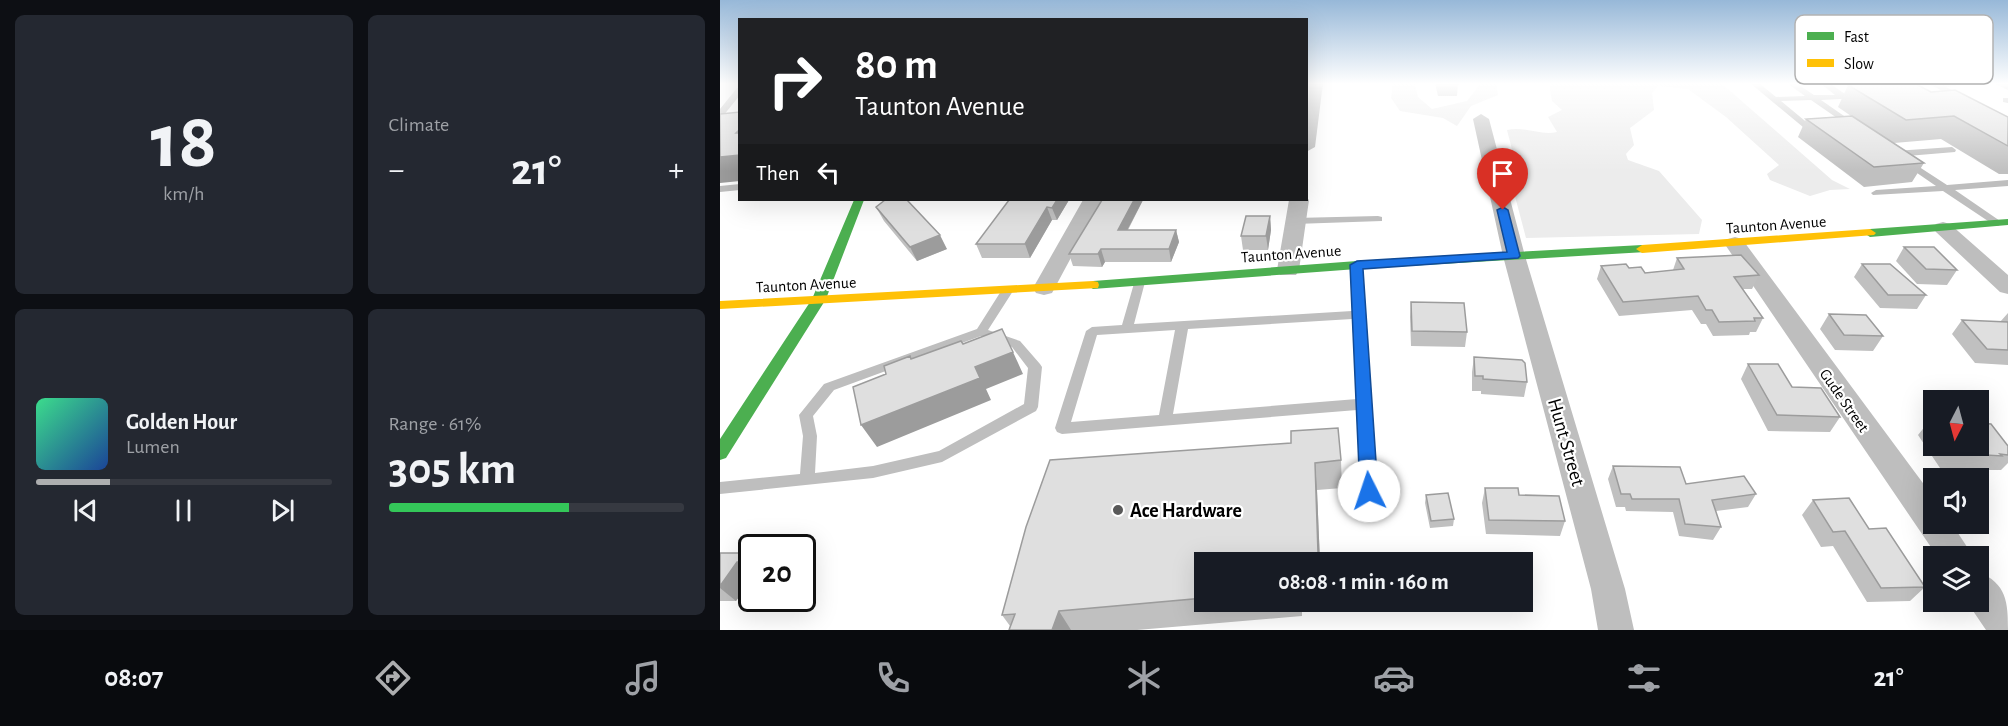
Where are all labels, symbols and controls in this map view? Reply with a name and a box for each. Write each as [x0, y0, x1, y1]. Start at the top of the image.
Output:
legend [1795, 15, 1993, 84]
text: Fast [1844, 29, 1869, 45]
icon: right [756, 42, 834, 120]
text: 80 m [855, 44, 938, 86]
text: Slow [1844, 56, 1874, 72]
text: Taunton Avenue [855, 93, 1025, 120]
text: 18 [150, 104, 217, 182]
text: Climate [389, 115, 449, 135]
text: 21° [511, 148, 562, 193]
pin [1477, 148, 1528, 210]
text: − [389, 154, 404, 187]
text: + [668, 154, 684, 187]
icon: left [812, 156, 845, 189]
icon: arrive [1486, 157, 1519, 190]
text: Then [756, 162, 800, 184]
text: km/h [163, 184, 204, 204]
street label: Taunton Avenue [1725, 214, 1827, 236]
street label: Taunton Avenue [1240, 243, 1342, 265]
street label: Taunton Avenue [755, 274, 857, 296]
street label: Gude Street [1817, 366, 1872, 435]
north arrow [1923, 390, 1989, 456]
map controls [1923, 390, 1989, 612]
street label: Hunt Street [1544, 396, 1588, 489]
text: Golden Hour [126, 411, 237, 433]
text: Range · 61% [389, 414, 481, 434]
text: Lumen [126, 437, 180, 457]
text: 305 km [389, 447, 516, 492]
position arrow [1337, 459, 1401, 523]
button: sound [1923, 468, 1989, 534]
icon: previous [69, 494, 102, 527]
icon: pause [167, 494, 200, 527]
icon: next [266, 494, 299, 527]
place label: Ace Hardware [1130, 501, 1242, 521]
marker: Ace Hardware [1111, 503, 1125, 517]
speed limit sign: 20 [738, 534, 816, 612]
button: layers [1923, 546, 1989, 612]
text: 08:08 · 1 min · 160 m [1278, 571, 1449, 593]
icon: directions [372, 657, 414, 699]
icon: music [622, 657, 664, 699]
icon: phone [872, 657, 914, 699]
icon: climate [1123, 657, 1165, 699]
icon: car [1373, 657, 1415, 699]
icon: filters [1623, 657, 1665, 699]
text: 08:07 [104, 664, 163, 691]
text: 21° [1873, 664, 1904, 691]

